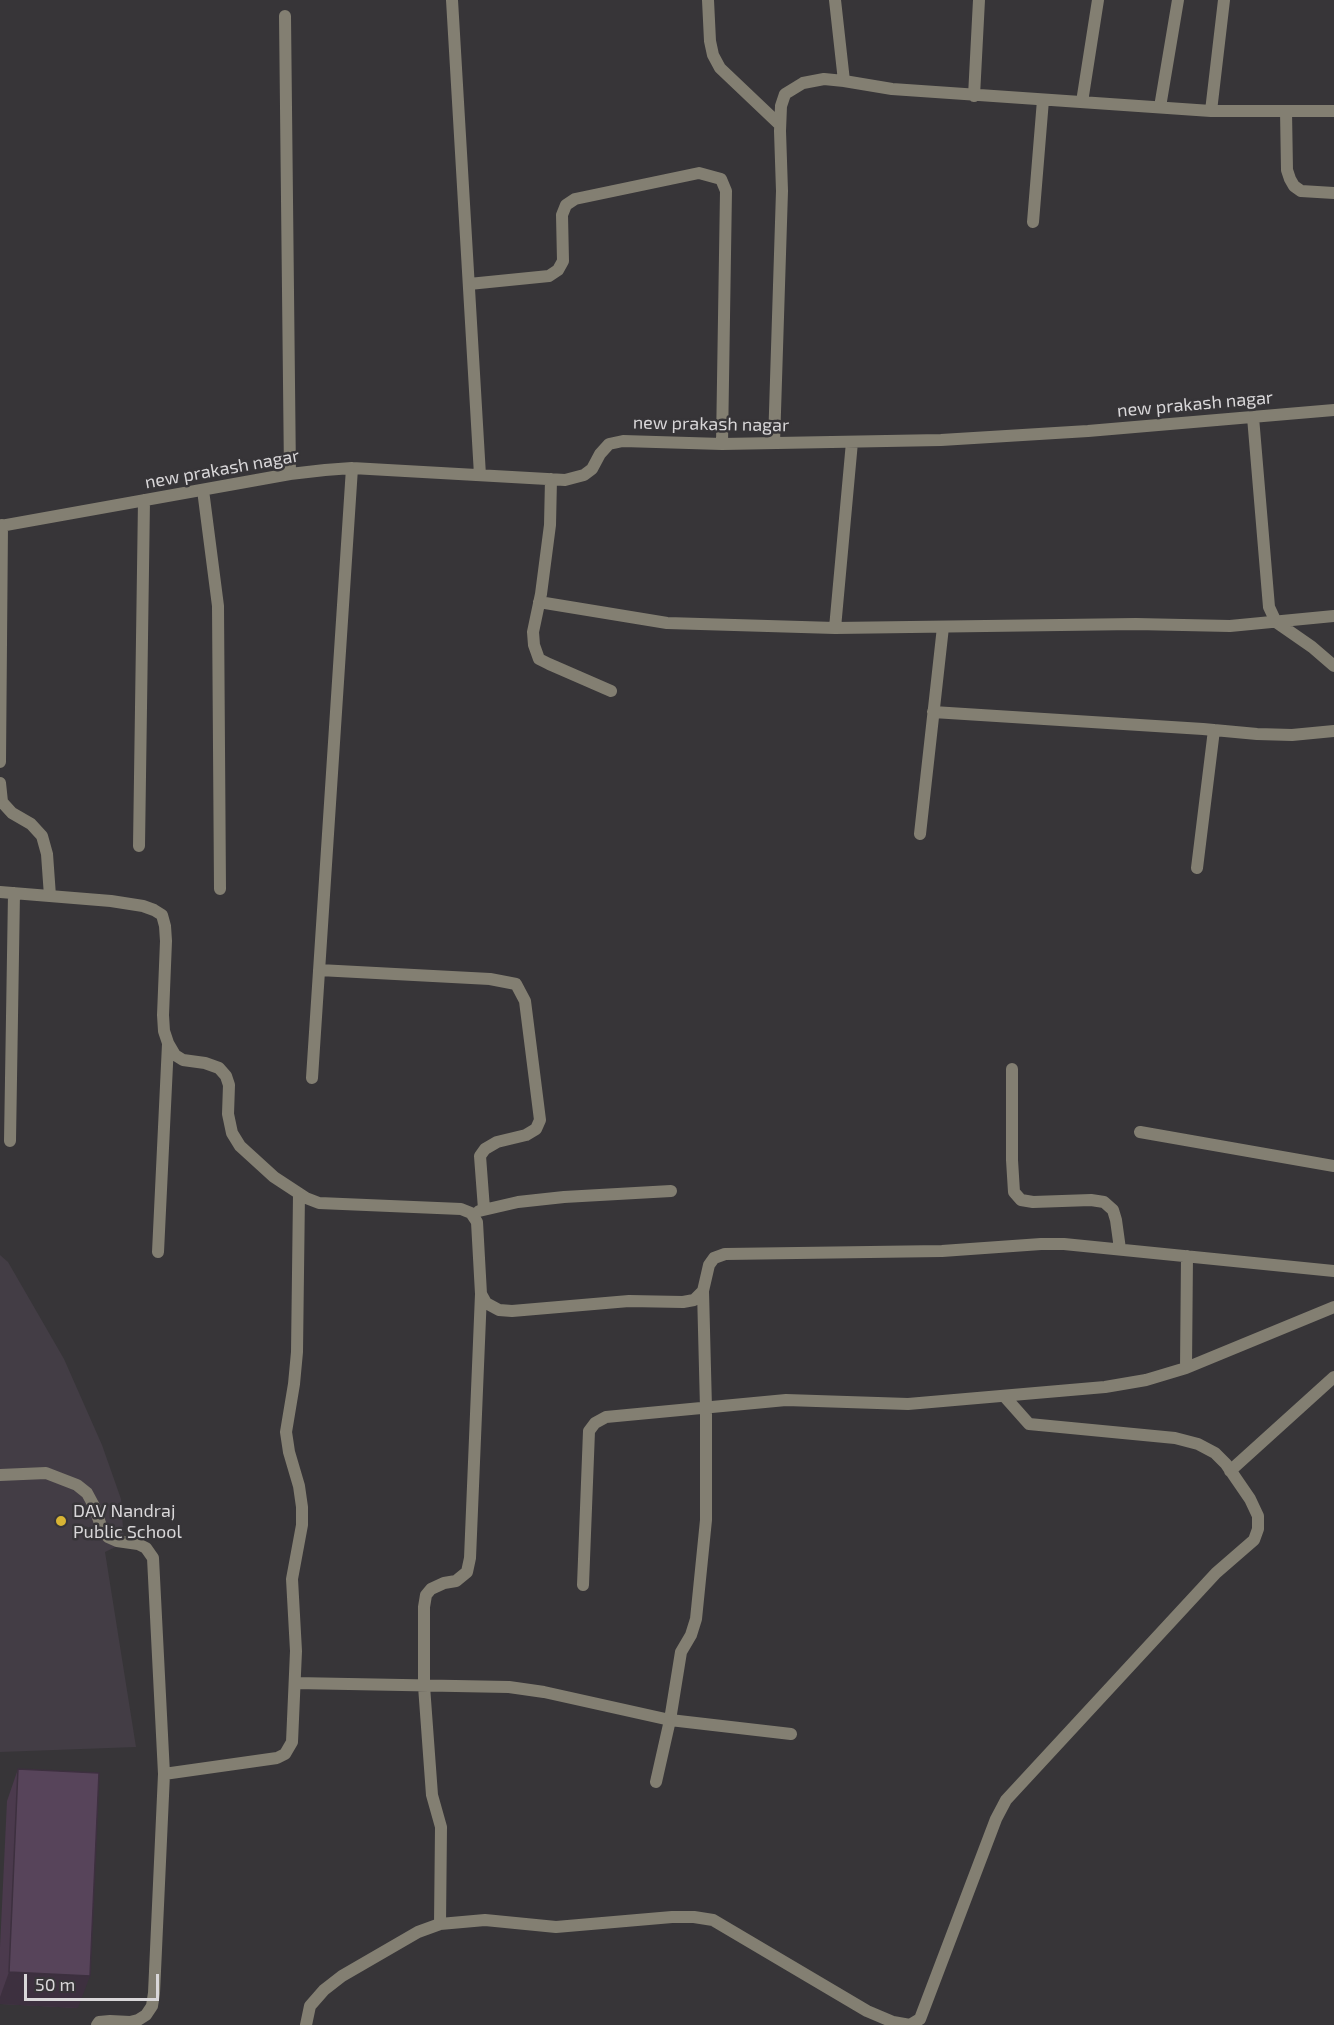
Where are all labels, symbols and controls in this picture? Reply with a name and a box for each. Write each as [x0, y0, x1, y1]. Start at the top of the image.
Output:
street label: new prakash nagar [1116, 386, 1274, 422]
street label: new prakash nagar [633, 412, 789, 436]
street label: new prakash nagar [143, 445, 301, 493]
place label: DAV Nandraj Public School [73, 1500, 182, 1543]
marker: DAV Nandraj Public School [54, 1514, 68, 1528]
scale bar [27, 1962, 162, 2000]
text: 50 m [35, 1973, 75, 1995]

